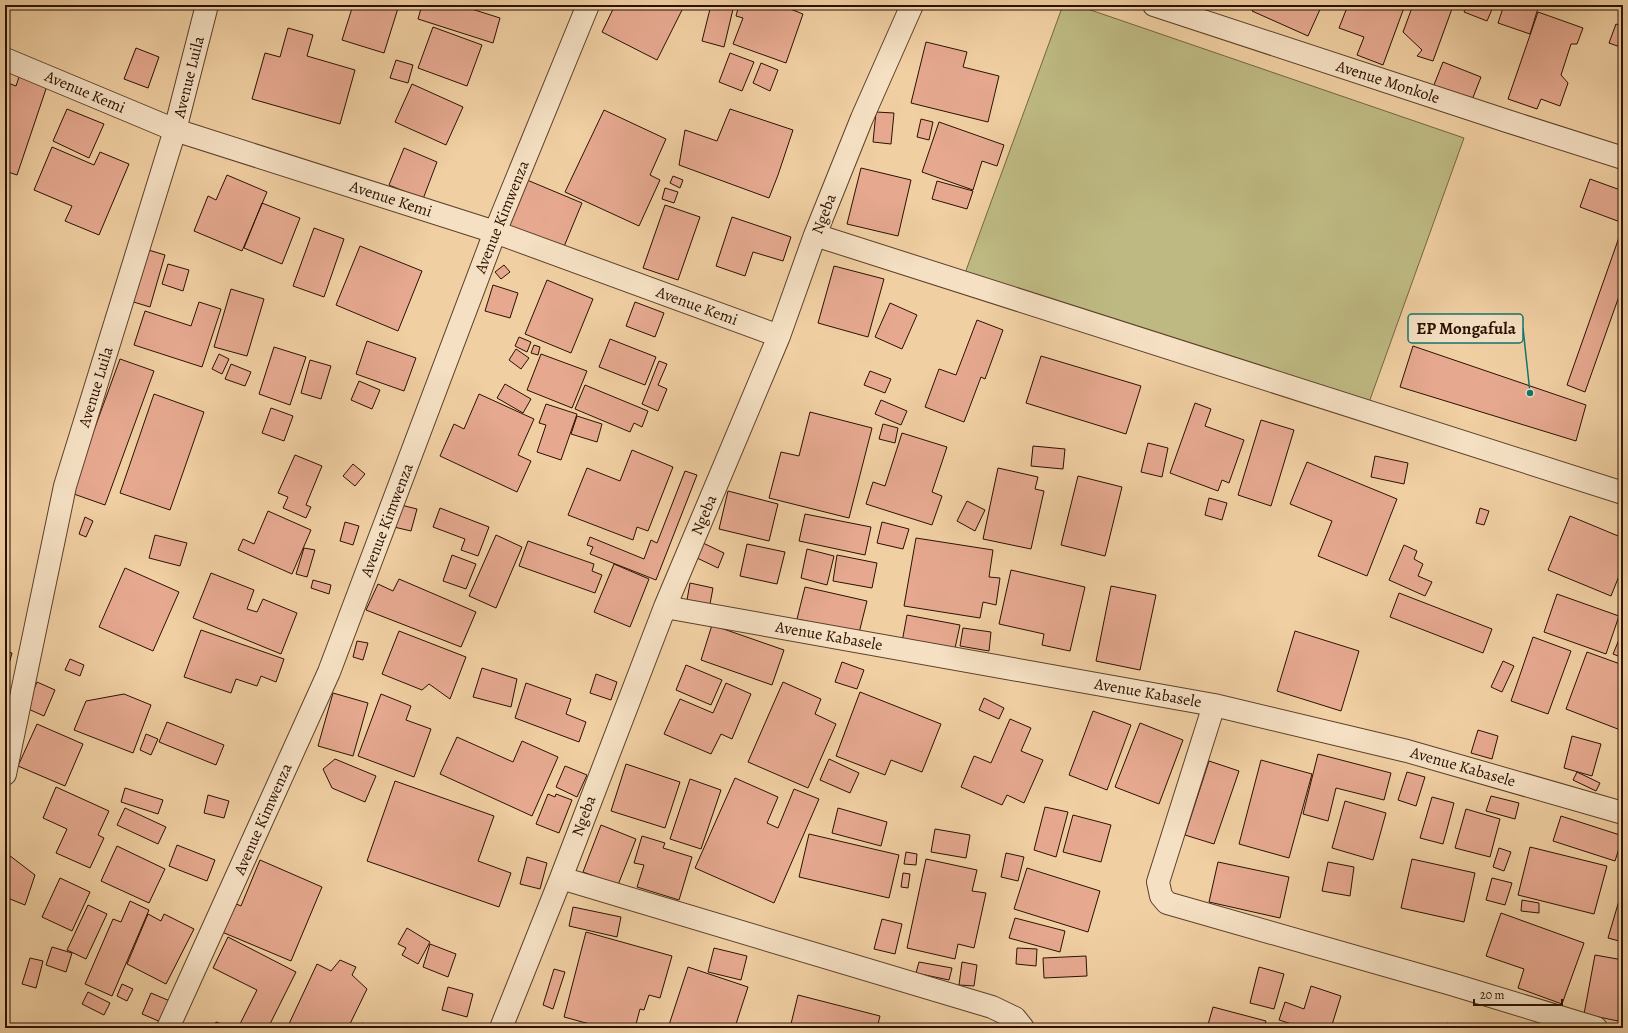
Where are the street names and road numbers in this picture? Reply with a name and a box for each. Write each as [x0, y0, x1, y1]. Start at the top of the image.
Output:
street label: Avenue Luila [168, 33, 210, 121]
street label: Avenue Monkole [1333, 55, 1443, 109]
street label: Avenue Kemi [40, 65, 129, 119]
street label: Avenue Kimwenza [469, 157, 535, 278]
street label: Avenue Kemi [346, 175, 435, 223]
street label: Ngeba [806, 190, 842, 238]
street label: Avenue Kemi [652, 281, 741, 331]
street label: Avenue Luila [73, 343, 119, 431]
street label: Avenue Kimwenza [355, 459, 419, 581]
street label: Ngeba [686, 491, 723, 539]
street label: Avenue Kabasele [773, 616, 884, 656]
street label: Avenue Kabasele [1092, 673, 1203, 713]
street label: Avenue Kabasele [1407, 741, 1518, 793]
street label: Avenue Kimwenza [228, 759, 298, 879]
street label: Ngeba [566, 792, 602, 839]

